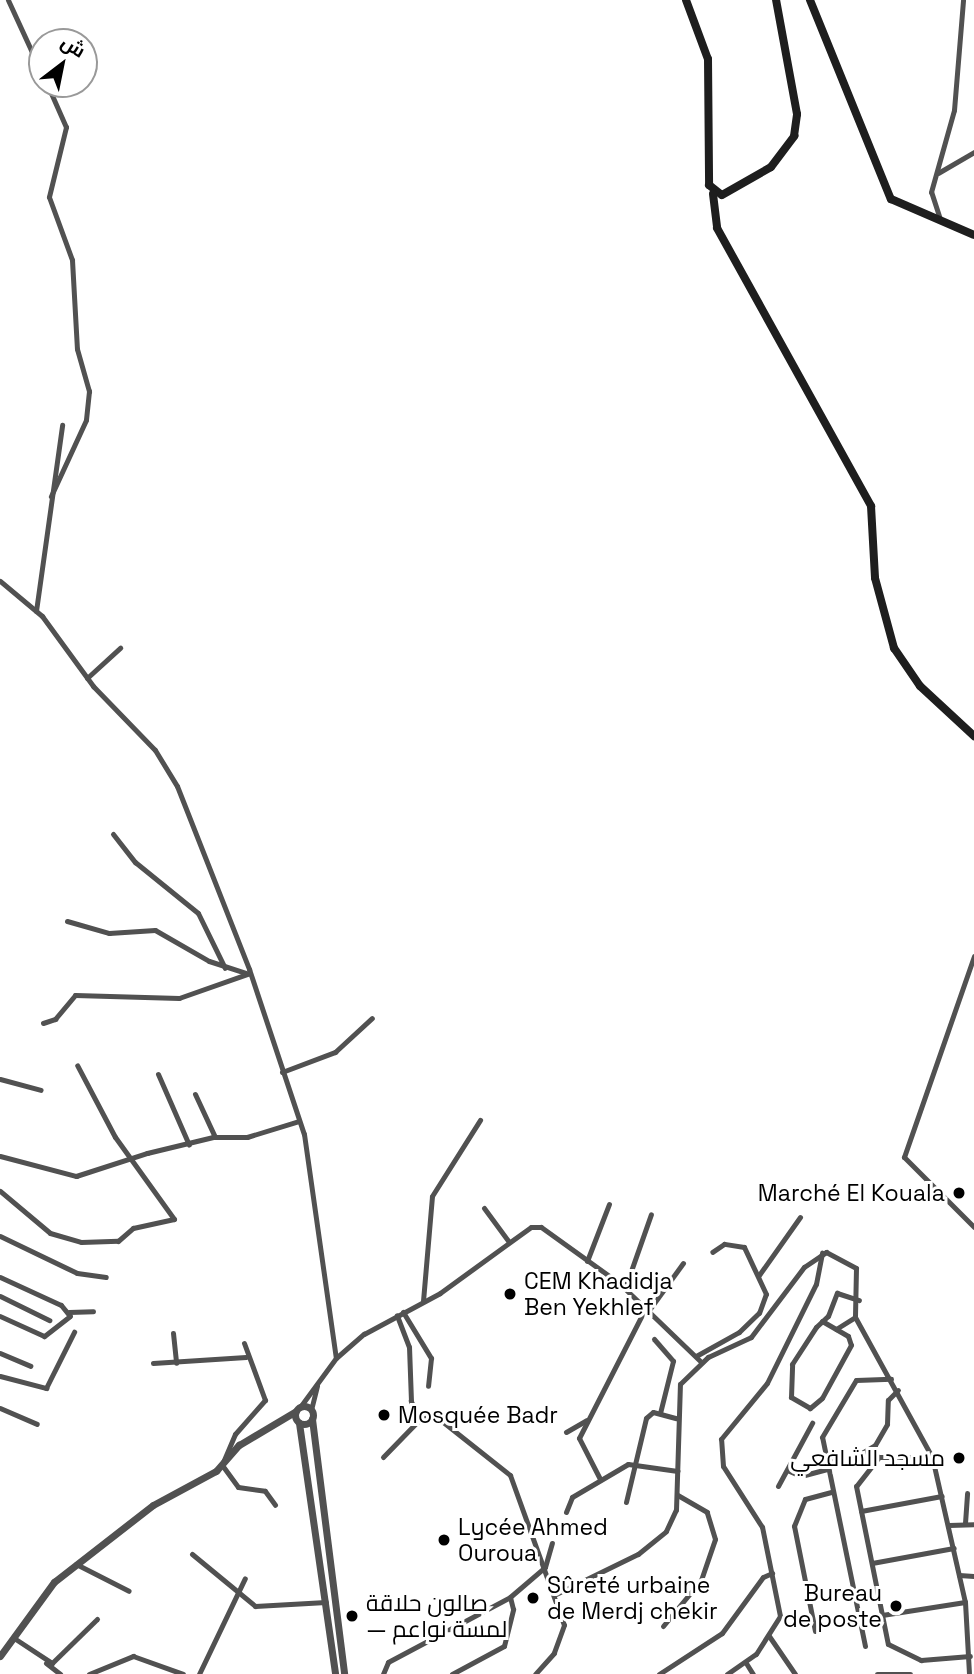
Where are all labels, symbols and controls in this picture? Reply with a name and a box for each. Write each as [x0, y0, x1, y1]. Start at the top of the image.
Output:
north arrow [28, 28, 98, 98]
text: ش [56, 29, 90, 64]
place label: Marché El Kouala [758, 1179, 945, 1207]
marker: Marché El Kouala [951, 1185, 967, 1201]
place label: CEM Khadidja Ben Yekhlef [524, 1267, 673, 1321]
marker: CEM Khadidja Ben Yekhlef [502, 1286, 518, 1302]
place label: Mosquée Badr [398, 1401, 558, 1429]
marker: Mosquée Badr [376, 1407, 392, 1423]
place label: مسجد الشافعي [790, 1444, 945, 1472]
marker: مسجد الشافعي [951, 1450, 967, 1466]
place label: Lycée Ahmed Ouroua [458, 1513, 608, 1567]
marker: Lycée Ahmed Ouroua [436, 1532, 452, 1548]
place label: Sûreté urbaine de Merdj chekir [547, 1571, 718, 1625]
place label: Bureau de poste [783, 1579, 882, 1633]
place label: صالون حلاقة — لمسة نواعم [366, 1589, 508, 1643]
marker: Sûreté urbaine de Merdj chekir [525, 1590, 541, 1606]
marker: Bureau de poste [888, 1598, 904, 1614]
marker: صالون حلاقة — لمسة نواعم [344, 1608, 360, 1624]

